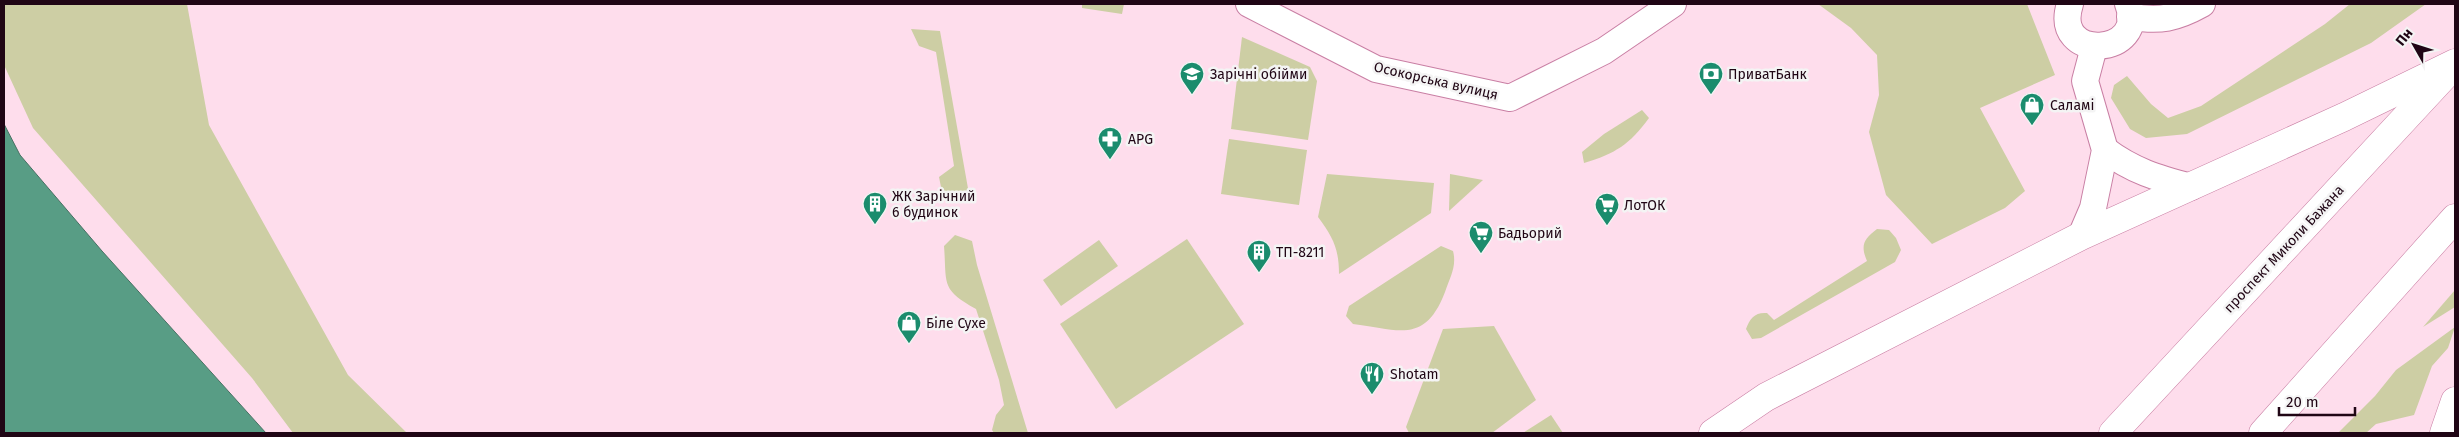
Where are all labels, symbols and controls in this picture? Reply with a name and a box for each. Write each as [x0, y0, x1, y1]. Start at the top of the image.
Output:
north arrow [2389, 20, 2439, 70]
text: Пн [2392, 25, 2416, 49]
street label: Осокорська вулиця [1372, 58, 1500, 104]
school or university icon: Зарічні обійми [1179, 61, 1205, 95]
bank icon: ПриватБанк [1698, 61, 1724, 95]
place label: Зарічні обійми [1210, 66, 1307, 83]
place label: ПриватБанк [1728, 66, 1808, 83]
shop icon: Саламі [2019, 92, 2045, 126]
place label: Саламі [2050, 97, 2094, 114]
pharmacy icon: APG [1097, 126, 1123, 160]
place label: APG [1128, 131, 1153, 148]
street label: проспект Миколи Бажана [2220, 182, 2348, 316]
place label: ЖК Зарічний 6 будинок [892, 188, 975, 221]
building icon: ЖК Зарічний 6 будинок [862, 191, 888, 225]
supermarket icon: ЛотОК [1594, 192, 1620, 226]
place label: ЛотОК [1624, 197, 1666, 214]
supermarket icon: Бадьорий [1468, 220, 1494, 254]
place label: Бадьорий [1498, 225, 1562, 242]
building icon: ТП-8211 [1246, 239, 1272, 273]
place label: ТП-8211 [1276, 244, 1324, 261]
shop icon: Біле Сухе [896, 310, 922, 344]
place label: Біле Сухе [926, 315, 986, 332]
restaurant icon: Shotam [1359, 361, 1385, 395]
place label: Shotam [1390, 366, 1439, 383]
scale bar [2279, 384, 2355, 416]
text: 20 m [2286, 393, 2319, 411]

